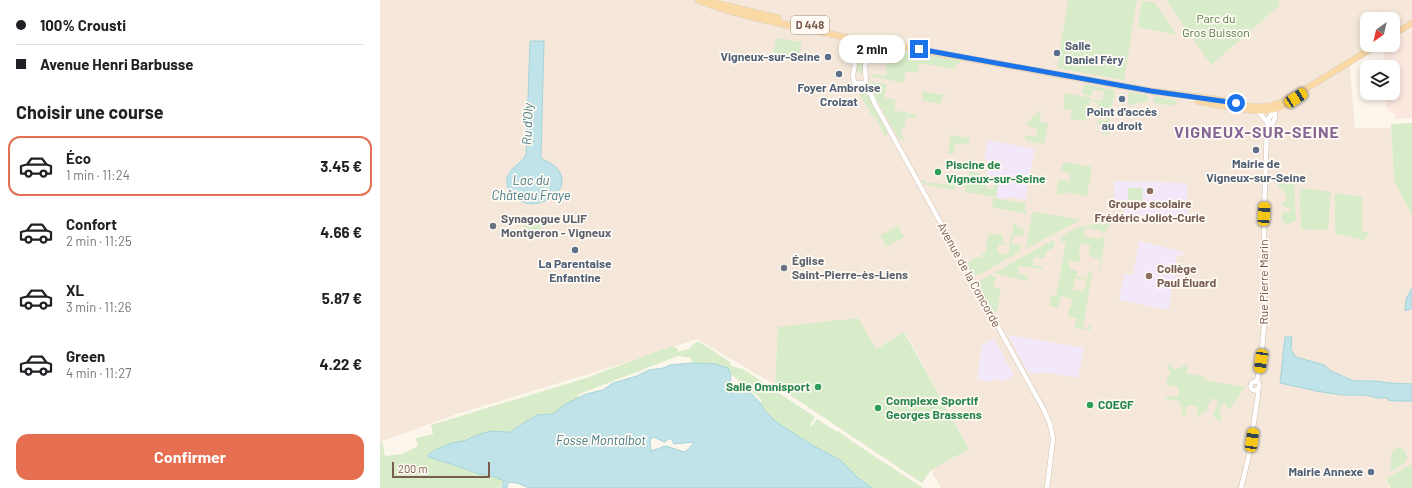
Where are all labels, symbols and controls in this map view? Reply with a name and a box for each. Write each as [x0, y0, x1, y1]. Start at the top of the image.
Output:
park label: Parc du Gros Buisson [1182, 11, 1250, 39]
north arrow [1360, 12, 1400, 52]
map controls [1360, 12, 1400, 100]
text: 100% Crousti [40, 16, 126, 34]
road number: D 448 [791, 16, 829, 34]
callout: 2 min [839, 35, 905, 63]
place label: Salle Daniel Féry [1065, 38, 1124, 66]
route end [910, 40, 928, 58]
text: 2 min [856, 41, 888, 57]
marker: Salle Daniel Féry [1052, 48, 1062, 58]
place label: Vigneux-sur-Seine [721, 49, 820, 63]
marker: Vigneux-sur-Seine [823, 52, 833, 62]
text: Avenue Henri Barbusse [40, 55, 193, 73]
button: layers [1360, 60, 1400, 100]
marker: Foyer Ambroise Croizat [834, 69, 844, 79]
place label: Foyer Ambroise Croizat [797, 80, 881, 108]
car [1283, 86, 1309, 110]
marker: Point d'accès au droit [1117, 94, 1127, 104]
route start [1227, 94, 1245, 112]
text: Choisir une course [16, 101, 164, 123]
water label: Ru d'Oly [518, 102, 536, 145]
place label: Point d'accès au droit [1087, 104, 1157, 132]
district label: VIGNEUX-SUR-SEINE [1174, 122, 1340, 141]
marker: Mairie de Vigneux-sur-Seine [1251, 145, 1261, 155]
icon: car [18, 148, 54, 184]
text: Éco [66, 149, 91, 167]
place label: Mairie de Vigneux-sur-Seine [1206, 156, 1306, 184]
text: 3.45 € [320, 157, 362, 175]
place label: Piscine de Vigneux-sur-Seine [946, 157, 1046, 185]
text: 1 min · 11:24 [66, 167, 130, 183]
marker: Piscine de Vigneux-sur-Seine [933, 167, 943, 177]
water label: Lac du Château Fraye [492, 172, 571, 203]
marker: Groupe scolaire Frédéric Joliot-Curie [1145, 186, 1155, 196]
place label: Groupe scolaire Frédéric Joliot-Curie [1095, 196, 1206, 224]
car [1257, 202, 1271, 226]
place label: Synagogue ULIF Montgeron - Vigneux [501, 211, 612, 239]
icon: car [18, 214, 54, 250]
text: Confort [66, 215, 117, 233]
street label: Avenue de la Concorde [935, 220, 1004, 329]
marker: Synagogue ULIF Montgeron - Vigneux [488, 221, 498, 231]
text: 4.66 € [320, 223, 362, 241]
text: 2 min · 11:25 [66, 233, 132, 249]
street label: Rue Pierre Marin [1256, 239, 1270, 325]
marker: La Parentaise Enfantine [570, 245, 580, 255]
place label: Église Saint-Pierre-ès-Liens [792, 253, 908, 281]
place label: La Parentaise Enfantine [538, 256, 612, 284]
place label: Collège Paul Éluard [1157, 261, 1217, 289]
marker: Église Saint-Pierre-ès-Liens [779, 263, 789, 273]
marker: Collège Paul Éluard [1144, 271, 1154, 281]
icon: car [18, 280, 54, 316]
text: XL [66, 281, 84, 299]
text: 5.87 € [322, 289, 362, 307]
text: 3 min · 11:26 [66, 299, 132, 315]
icon: car [18, 346, 54, 382]
text: Green [66, 347, 105, 365]
car [1253, 348, 1269, 374]
text: 4.22 € [320, 355, 362, 373]
text: 4 min · 11:27 [66, 365, 131, 381]
place label: Salle Omnisport [726, 379, 810, 393]
marker: Salle Omnisport [813, 382, 823, 392]
place label: Complexe Sportif Georges Brassens [886, 393, 982, 421]
place label: COEGF [1098, 397, 1134, 411]
marker: COEGF [1085, 400, 1095, 410]
marker: Complexe Sportif Georges Brassens [873, 403, 883, 413]
car [1244, 427, 1260, 453]
water label: Fosse Montalbot [556, 432, 646, 448]
button: Confirmer [16, 434, 364, 480]
scale bar [392, 460, 490, 479]
text: 200 m [398, 462, 428, 475]
place label: Mairie Annexe [1288, 464, 1363, 478]
marker: Mairie Annexe [1366, 467, 1376, 477]

